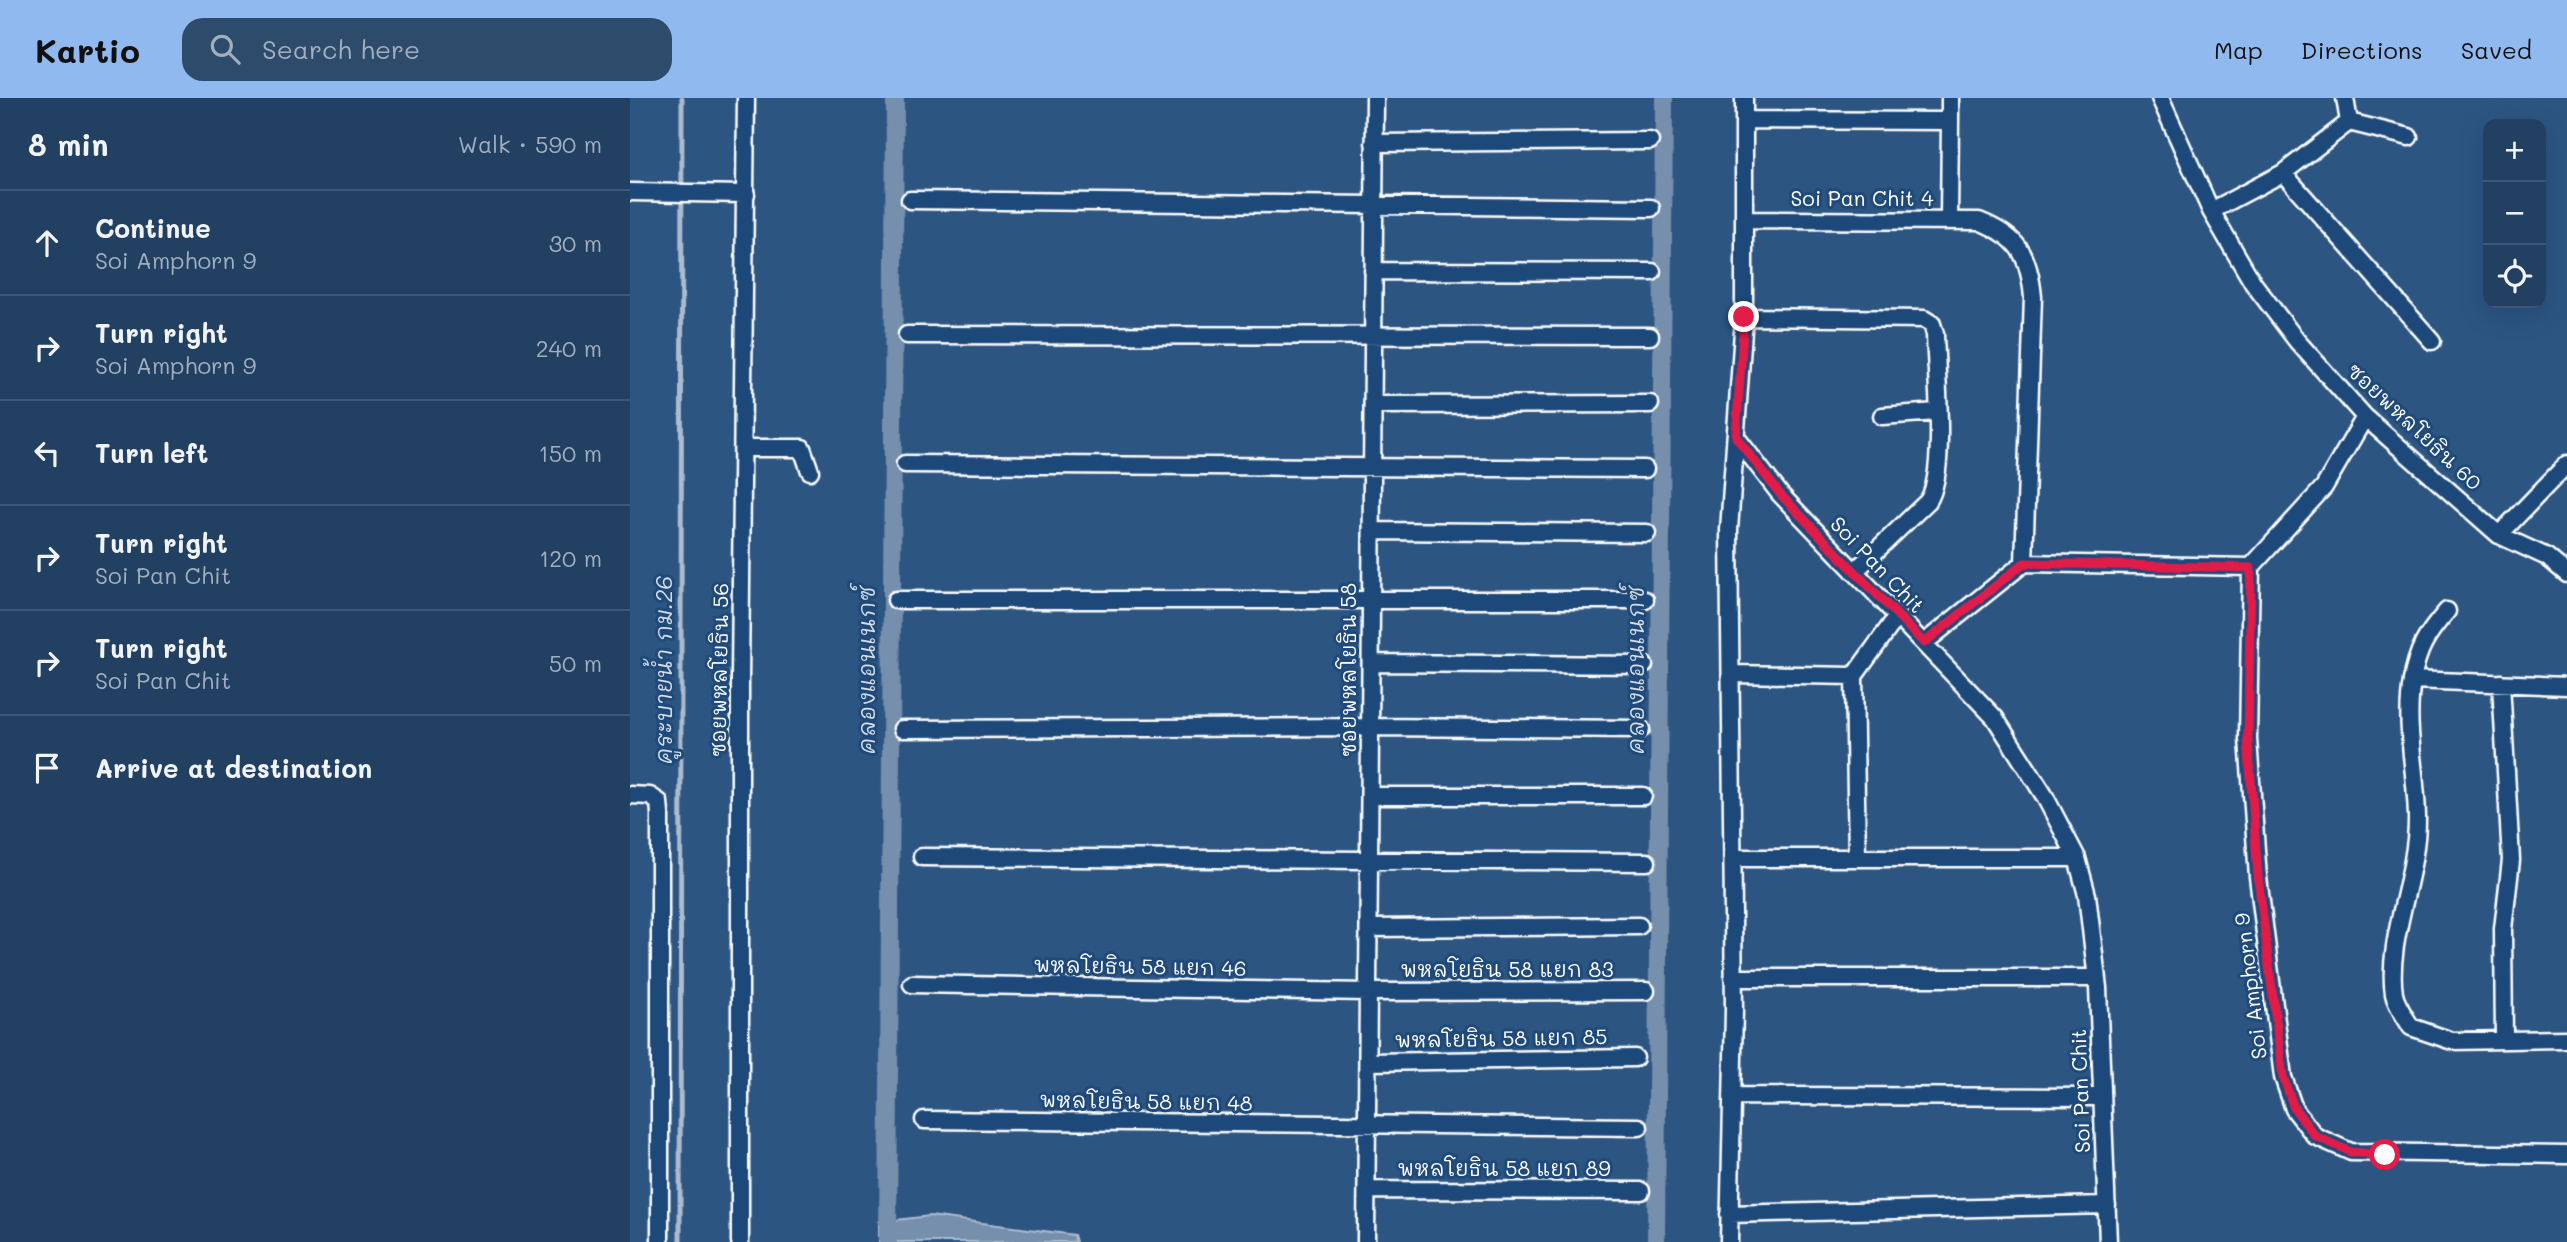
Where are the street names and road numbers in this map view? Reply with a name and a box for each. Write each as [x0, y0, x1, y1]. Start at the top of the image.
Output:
street label: Soi Pan Chit 4 [1790, 184, 1934, 211]
street label: ซอยพหลโยธิน 60 [2342, 356, 2488, 495]
street label: Soi Pan Chit [1825, 510, 1931, 618]
street label: ซอยพหลโยธิน 56 [703, 583, 734, 757]
street label: ซอยพหลโยธิน 58 [1334, 583, 1361, 757]
street label: Soi Amphorn 9 [2227, 911, 2272, 1061]
street label: พหลโยธิน 58 แยก 46 [1033, 950, 1247, 981]
street label: พหลโยธิน 58 แยก 83 [1401, 955, 1613, 982]
street label: พหลโยธิน 58 แยก 85 [1394, 1022, 1608, 1053]
street label: Soi Pan Chit [2064, 1029, 2095, 1154]
street label: พหลโยธิน 58 แยก 48 [1039, 1085, 1253, 1116]
street label: พหลโยธิน 58 แยก 89 [1397, 1154, 1611, 1181]

